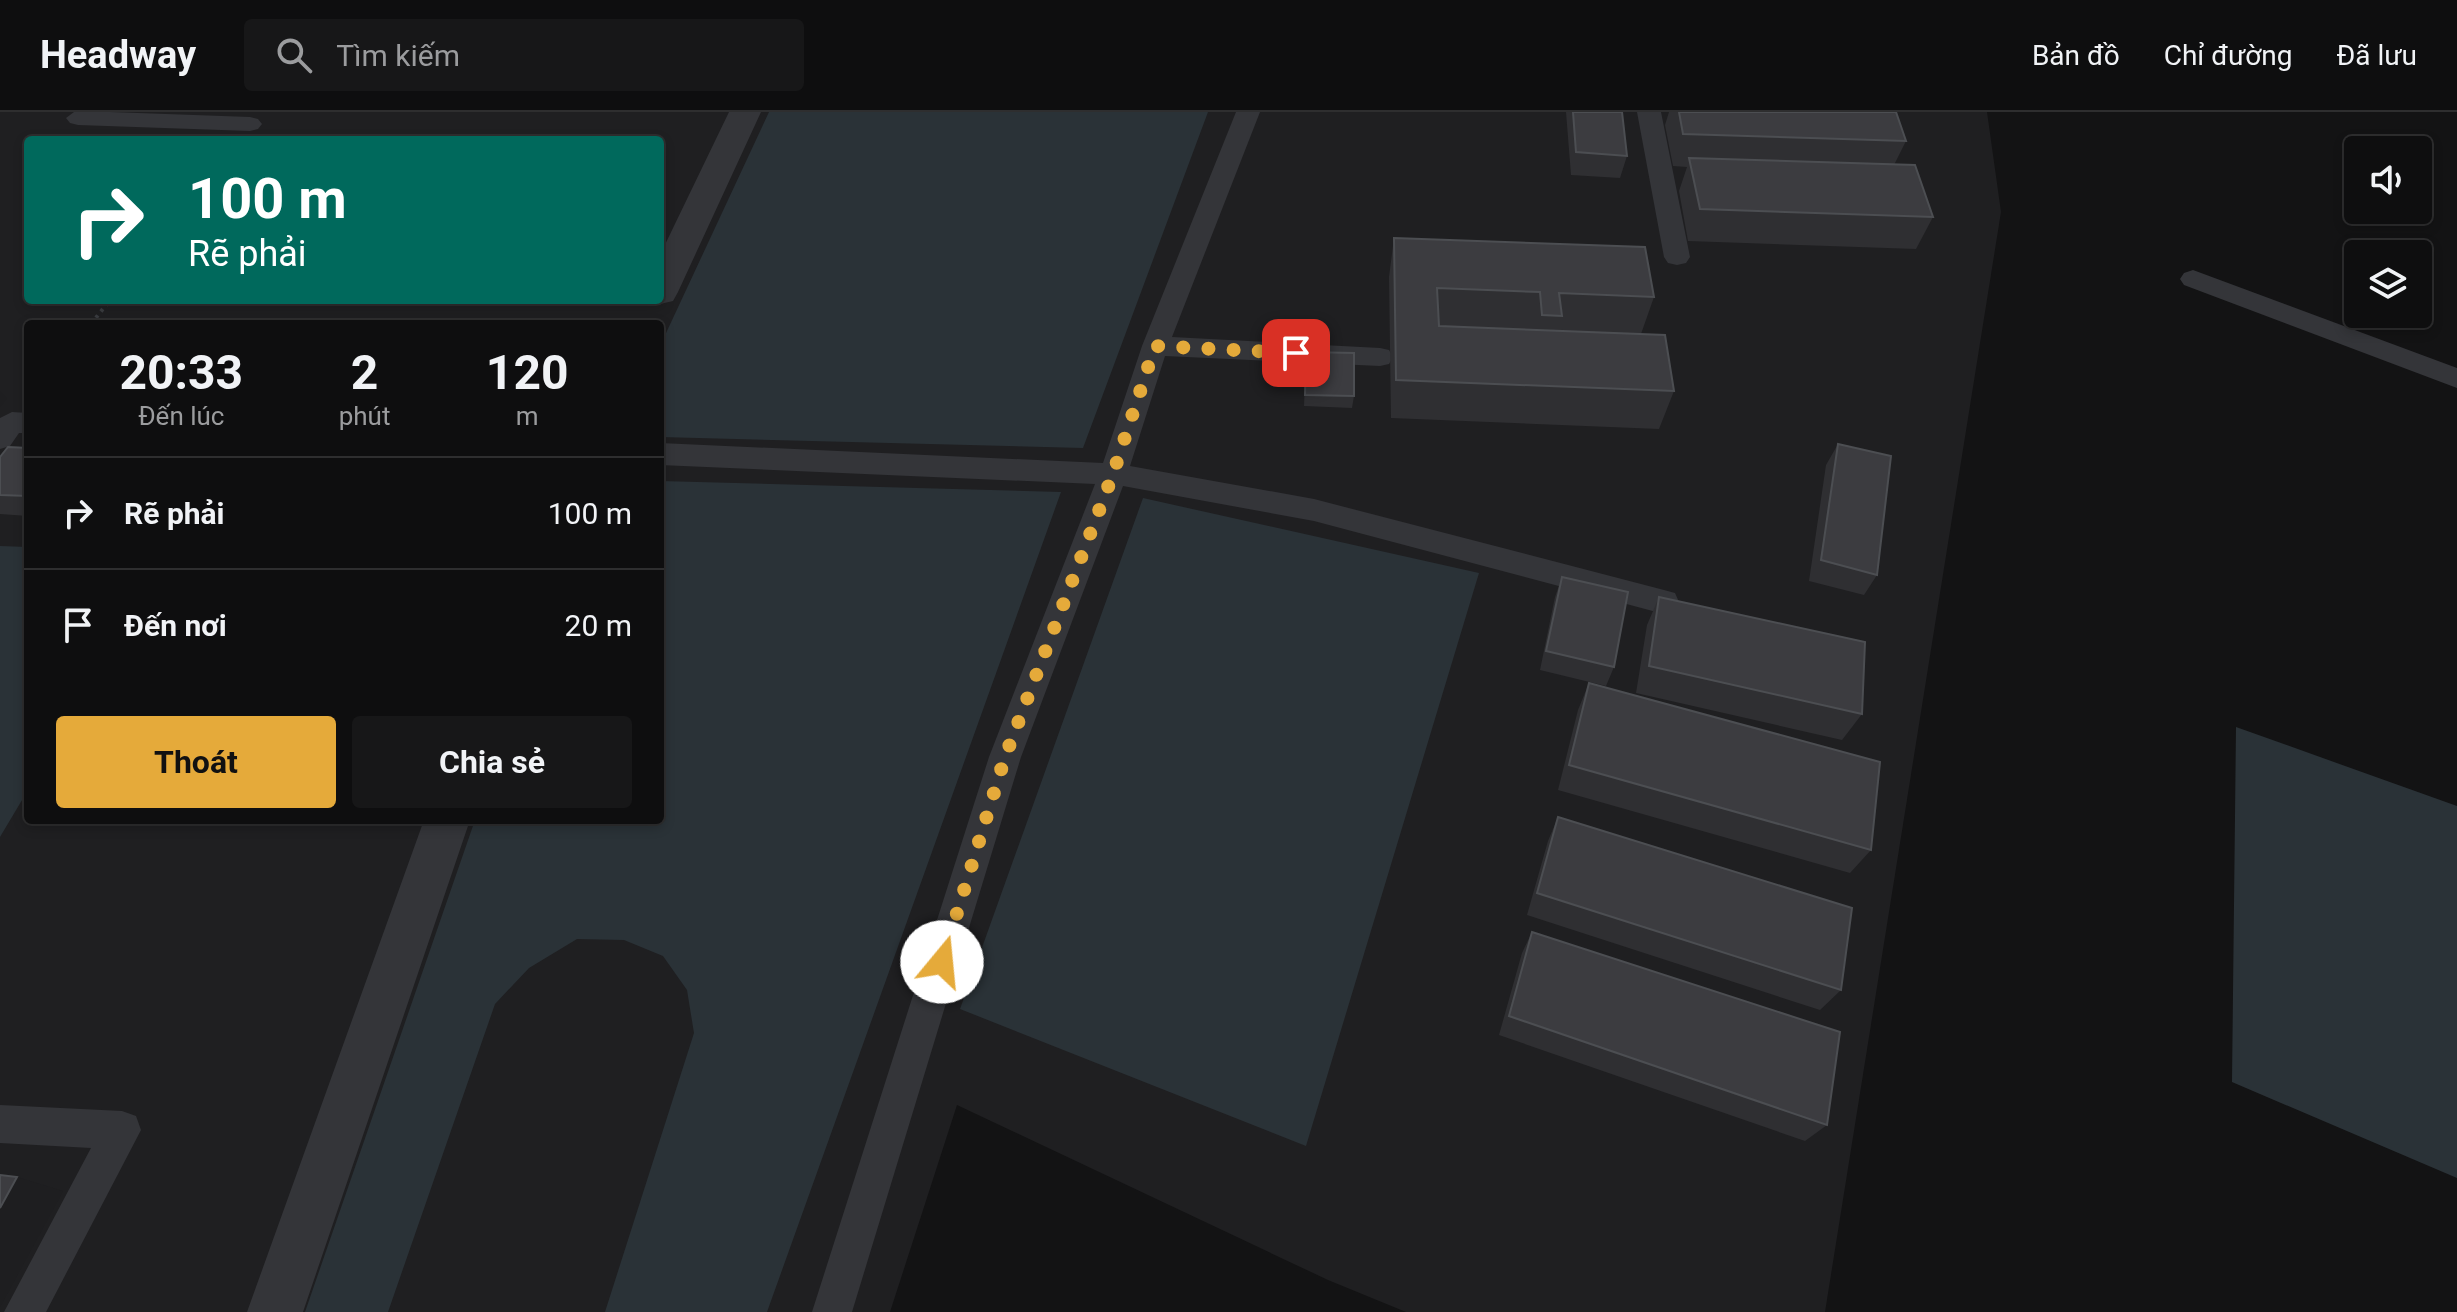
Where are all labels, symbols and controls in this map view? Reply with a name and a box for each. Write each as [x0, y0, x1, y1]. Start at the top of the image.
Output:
search box [244, 19, 804, 91]
text: Headway [40, 33, 196, 77]
icon: search [272, 33, 316, 77]
text: Tìm kiếm [336, 38, 460, 73]
text: Bản đồ [2032, 39, 2120, 72]
text: Chỉ đường [2164, 39, 2292, 72]
text: Đã lưu [2336, 39, 2417, 72]
map controls [2344, 136, 2432, 328]
button: sound [2344, 136, 2432, 224]
text: 100 m [188, 166, 347, 232]
icon: right [56, 168, 160, 272]
text: Rẽ phải [188, 233, 307, 275]
button: layers [2344, 240, 2432, 328]
pin [1262, 319, 1330, 387]
icon: arrive [1274, 331, 1318, 375]
text: 20:33 [119, 344, 243, 401]
text: 2 [351, 344, 378, 401]
text: 120 [486, 344, 568, 401]
text: Đến lúc [138, 401, 224, 431]
text: phút [339, 401, 390, 431]
text: m [516, 401, 539, 431]
icon: right [56, 491, 100, 535]
text: Rẽ phải [124, 496, 225, 531]
text: 100 m [548, 496, 632, 531]
icon: arrive [56, 603, 100, 647]
text: Đến nơi [124, 608, 227, 643]
text: 20 m [565, 608, 632, 643]
button: Thoát [56, 716, 336, 808]
button: Chia sẻ [352, 716, 632, 808]
position arrow [900, 920, 984, 1004]

